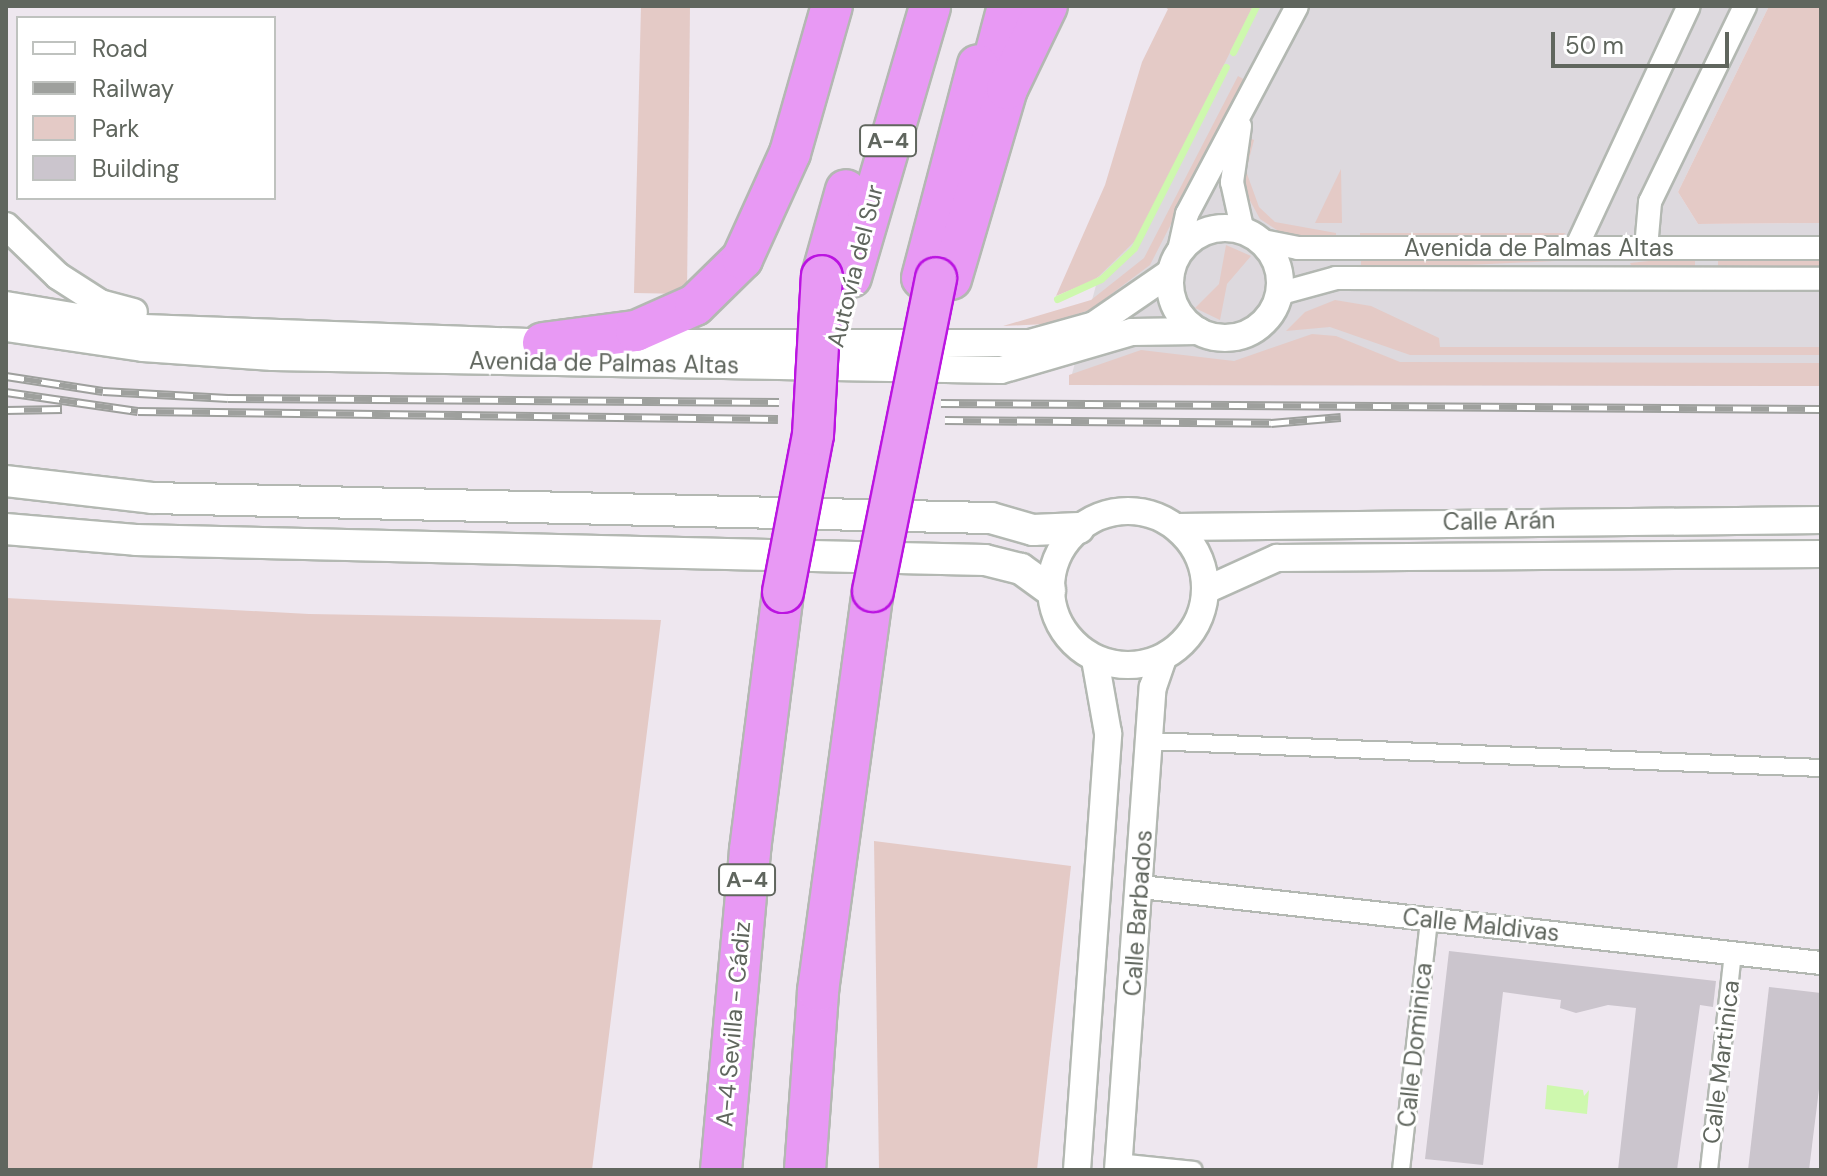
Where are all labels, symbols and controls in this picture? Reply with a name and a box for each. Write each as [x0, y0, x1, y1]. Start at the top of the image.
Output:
legend [16, 16, 276, 200]
scale bar [1555, 16, 1733, 66]
text: 50 m [1565, 30, 1624, 61]
text: Road [92, 33, 148, 64]
text: Railway [92, 73, 174, 104]
text: Park [92, 113, 139, 144]
road number: A-4 [858, 123, 918, 159]
text: Building [92, 153, 179, 184]
street label: Autovía del Sur [821, 182, 889, 350]
street label: Avenida de Palmas Altas [1404, 234, 1674, 262]
street label: Avenida de Palmas Altas [469, 346, 739, 380]
street label: Calle Arán [1442, 506, 1556, 536]
street label: Calle Barbados [1118, 829, 1158, 997]
road number: A-4 [717, 862, 777, 898]
street label: Calle Maldivas [1401, 902, 1561, 948]
street label: A-4 Sevilla - Cádiz [710, 920, 756, 1128]
street label: Calle Dominica [1392, 961, 1438, 1129]
street label: Calle Martinica [1697, 979, 1745, 1145]

